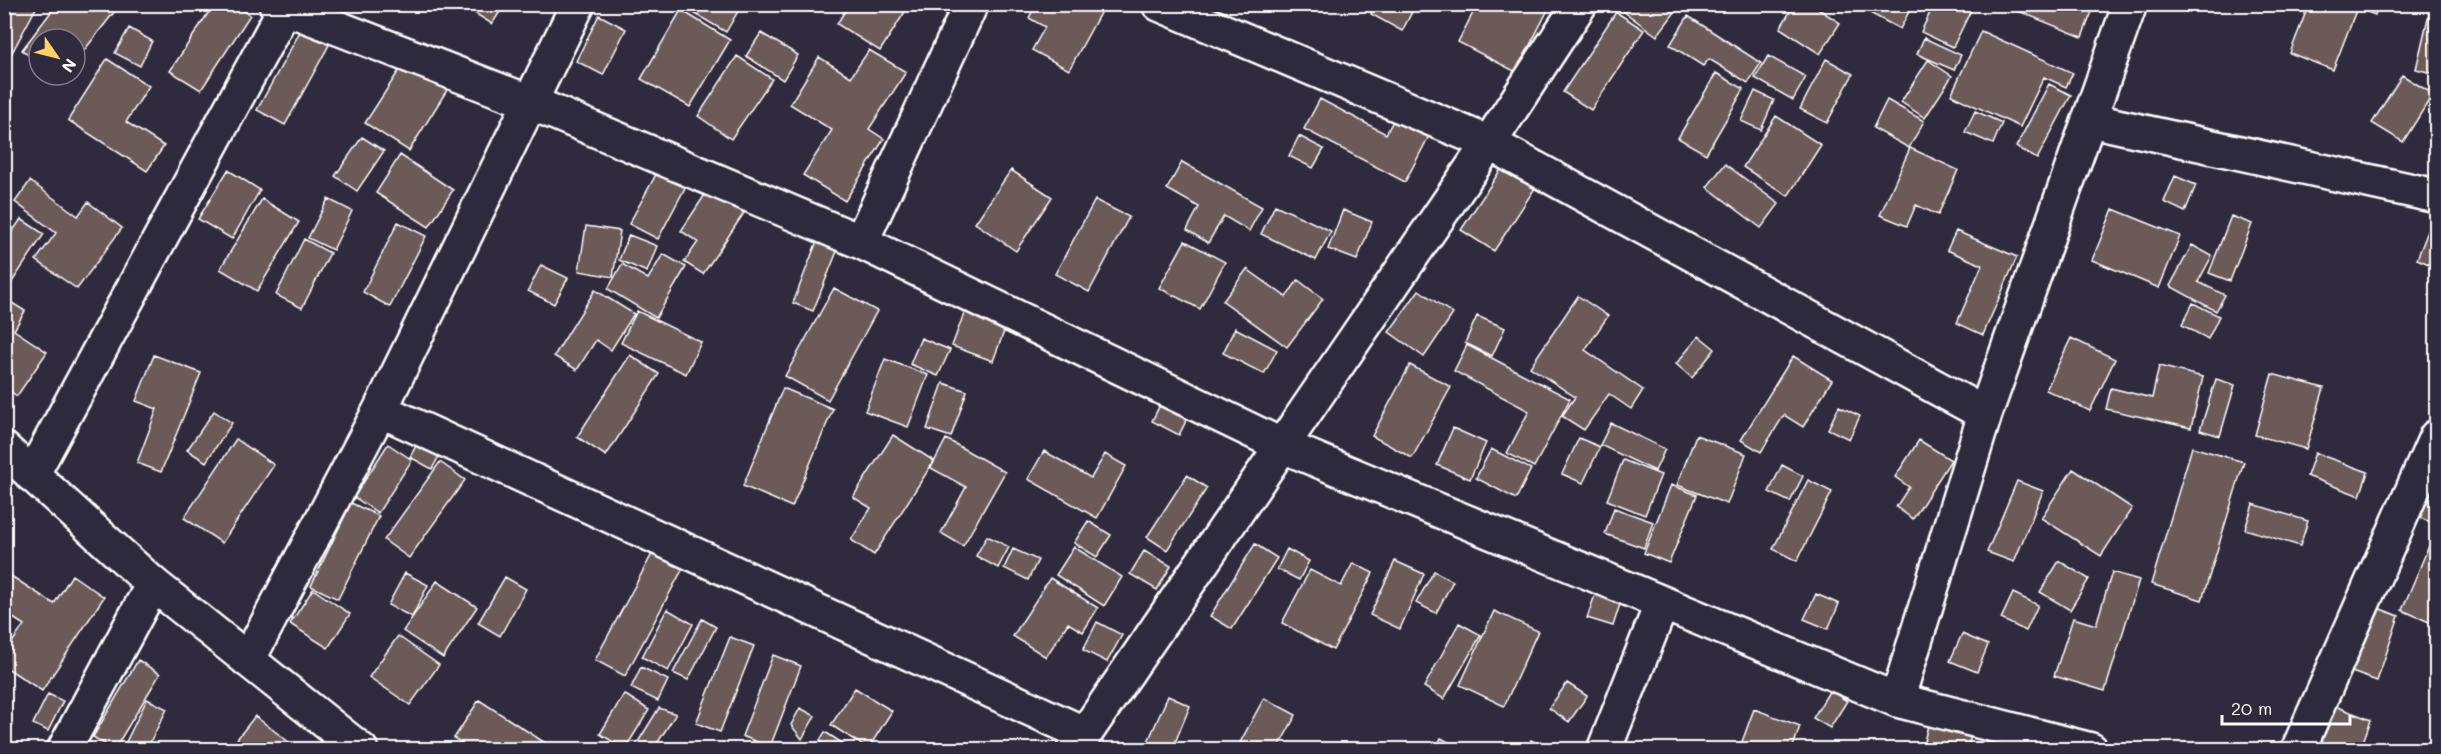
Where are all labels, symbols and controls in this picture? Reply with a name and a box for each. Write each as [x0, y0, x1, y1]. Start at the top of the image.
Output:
north arrow [27, 27, 87, 87]
text: N [58, 55, 82, 77]
scale bar [2222, 688, 2350, 726]
text: 20 m [2231, 696, 2272, 720]

